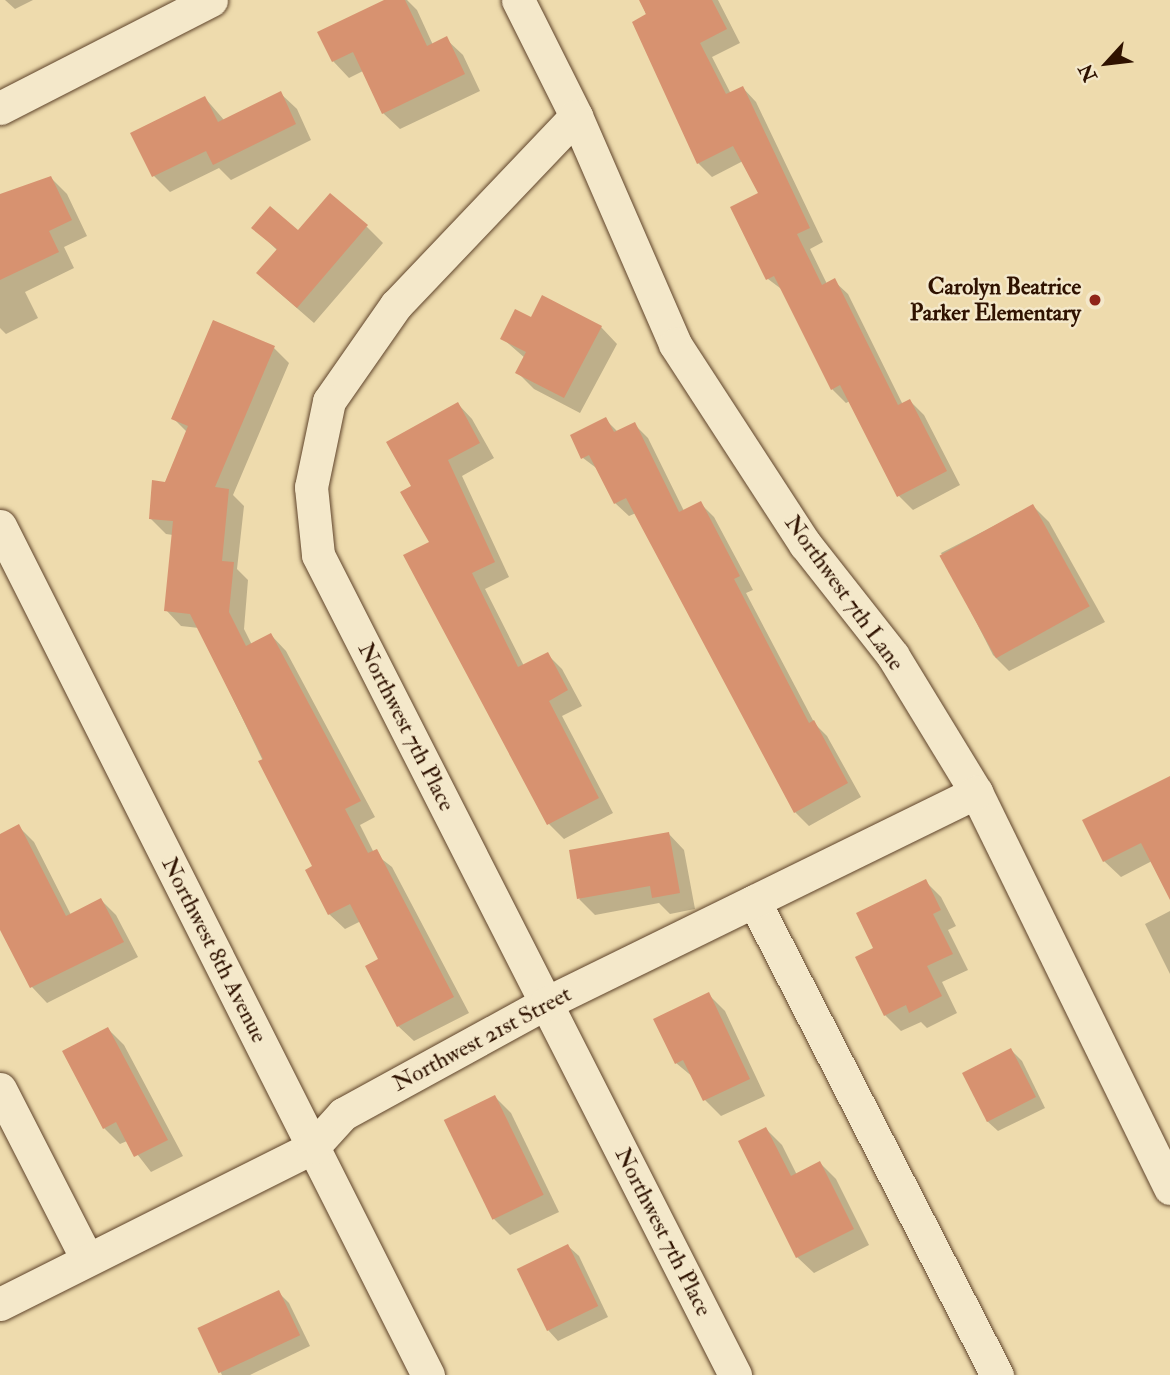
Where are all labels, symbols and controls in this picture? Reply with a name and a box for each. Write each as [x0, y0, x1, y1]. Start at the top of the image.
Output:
north arrow [1072, 28, 1142, 98]
text: N [1074, 60, 1103, 86]
place label: Carolyn Beatrice Parker Elementary [910, 273, 1081, 327]
marker: Carolyn Beatrice Parker Elementary [1087, 292, 1103, 308]
street label: Northwest 7th Lane [778, 510, 910, 676]
street label: Northwest 7th Place [352, 638, 460, 816]
street label: Northwest 8th Avenue [155, 853, 273, 1047]
street label: Northwest 21st Street [388, 980, 576, 1098]
street label: Northwest 7th Place [609, 1143, 717, 1321]

